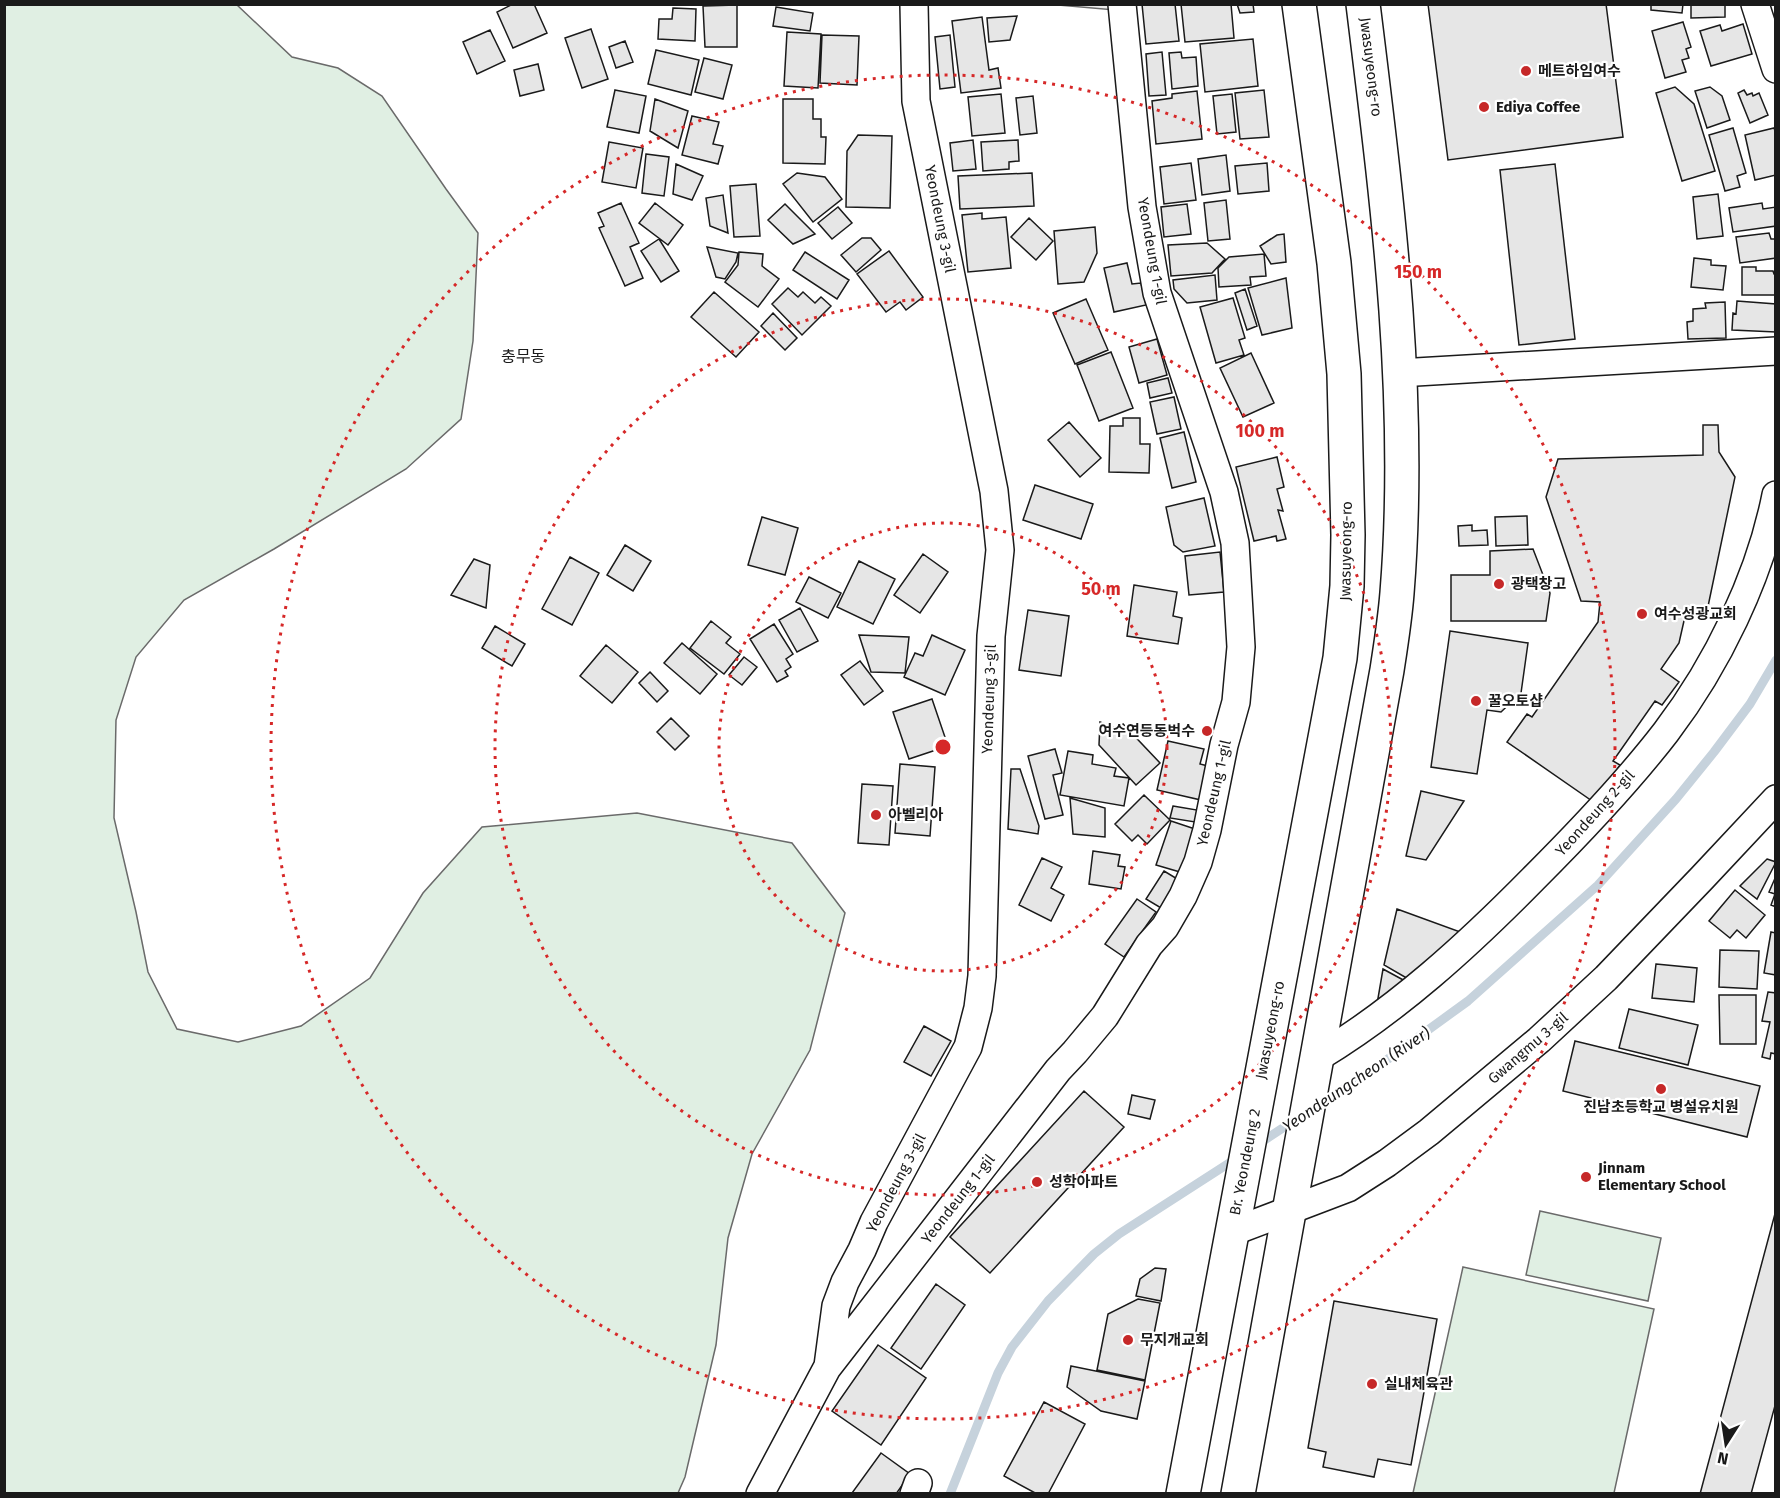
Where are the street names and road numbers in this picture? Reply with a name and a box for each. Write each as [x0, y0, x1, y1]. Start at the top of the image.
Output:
street label: Jwasuyeong-ro [1356, 16, 1386, 118]
street label: Yeondeung 3-gil [921, 164, 959, 275]
street label: Yeondeung 1-gil [1134, 196, 1170, 307]
street label: Jwasuyeong-ro [1336, 501, 1356, 601]
street label: Yeondeung 3-gil [978, 643, 1000, 754]
street label: Yeondeung 1-gil [1193, 738, 1235, 848]
street label: Yeondeung 2-gil [1552, 766, 1639, 860]
street label: Jwasuyeong-ro [1252, 979, 1288, 1081]
street label: Gwangmu 3-gil [1484, 1008, 1572, 1088]
street label: Br. Yeondeung 2 [1226, 1107, 1264, 1217]
street label: Yeondeung 3-gil [862, 1130, 930, 1236]
street label: Yeondeung 1-gil [918, 1150, 999, 1247]

